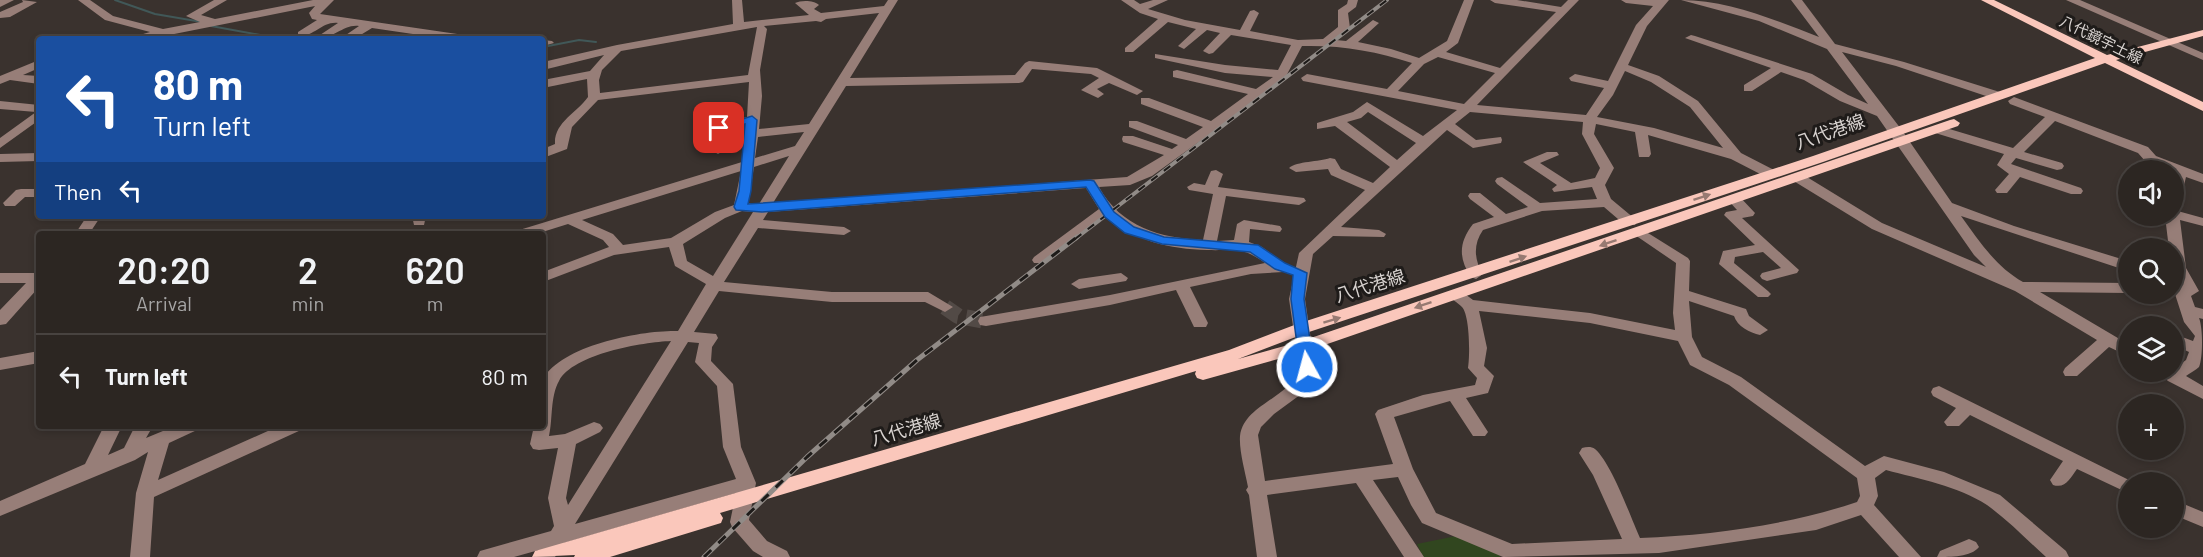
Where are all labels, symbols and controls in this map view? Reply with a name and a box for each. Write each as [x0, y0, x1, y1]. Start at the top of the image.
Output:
street label: 八代鏡宇土線 [2057, 11, 2146, 67]
text: 80 m [153, 58, 243, 108]
icon: left [54, 60, 132, 138]
pin [693, 102, 744, 153]
text: Turn left [153, 109, 251, 141]
street label: 八代港線 [1792, 109, 1867, 153]
icon: arrive [702, 111, 735, 144]
map controls [2118, 160, 2184, 538]
button: sound [2118, 160, 2184, 226]
icon: left [114, 174, 147, 207]
text: Then [54, 178, 102, 204]
one-way arrow [1694, 192, 1712, 202]
button: search [2118, 238, 2184, 304]
one-way arrow [1599, 239, 1617, 248]
text: 20:20 [117, 248, 211, 291]
text: 2 [298, 248, 318, 291]
text: 620 [405, 248, 465, 291]
one-way arrow [1509, 254, 1527, 264]
street label: 八代港線 [1332, 264, 1407, 306]
text: Arrival [136, 291, 192, 315]
text: min [292, 291, 324, 315]
text: m [427, 291, 443, 315]
one-way arrow [1414, 301, 1432, 311]
one-way arrow [1323, 314, 1341, 324]
button: layers [2118, 316, 2184, 382]
position arrow [1275, 335, 1339, 399]
icon: left [54, 360, 87, 393]
text: Turn left [105, 363, 188, 389]
text: 80 m [482, 363, 528, 389]
button: + [2118, 394, 2184, 460]
street label: 八代港線 [868, 409, 943, 450]
button: − [2118, 472, 2184, 538]

